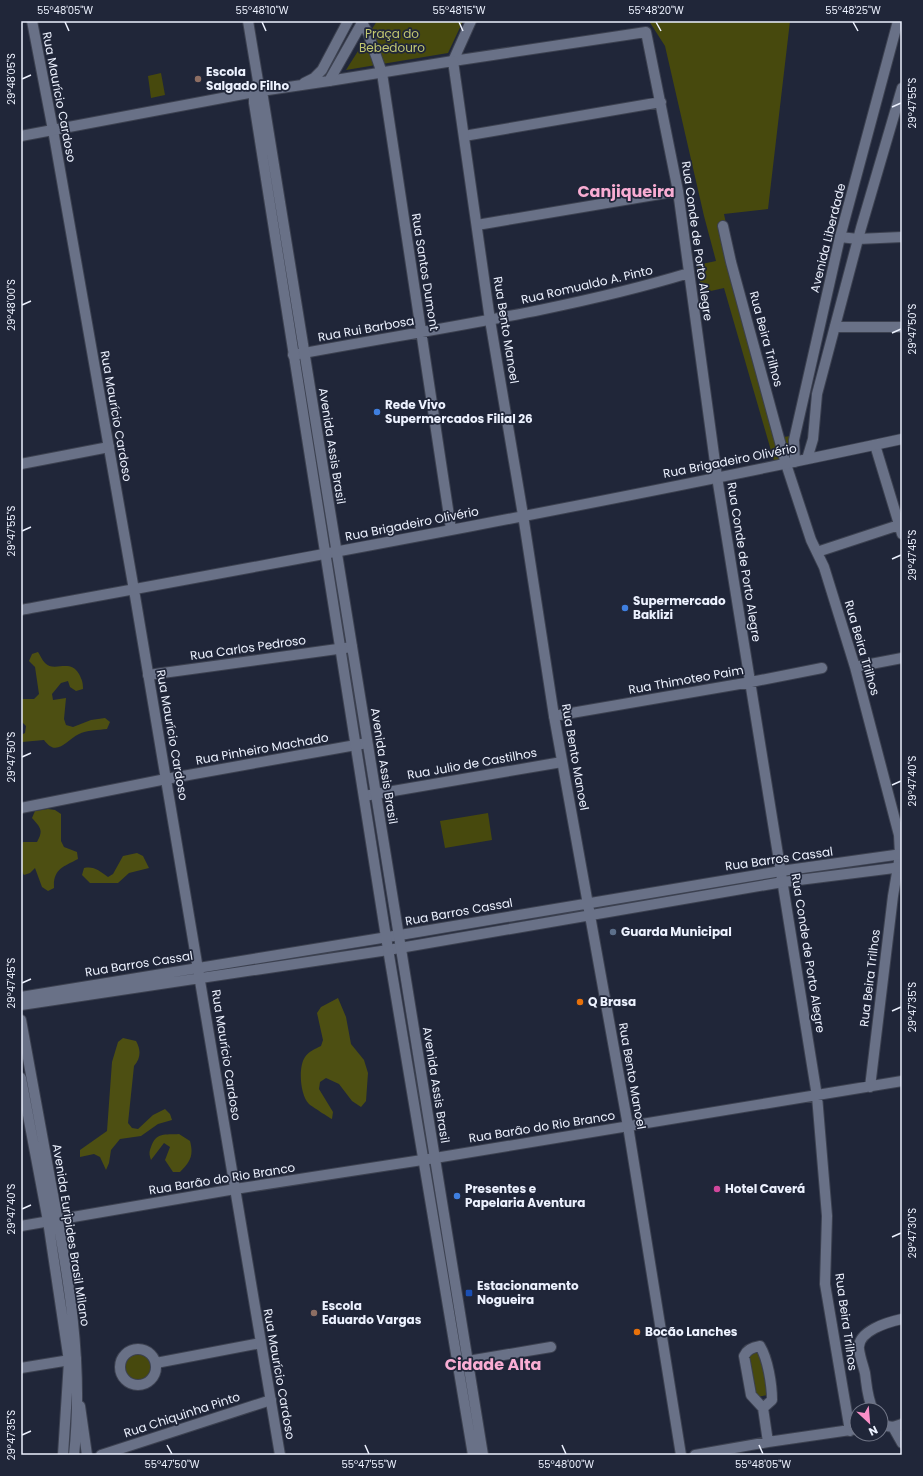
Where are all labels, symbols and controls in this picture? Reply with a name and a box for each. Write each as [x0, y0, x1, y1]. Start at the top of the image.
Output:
text: 55°48'05"W [37, 3, 93, 18]
text: 55°48'10"W [235, 3, 289, 18]
text: 55°48'15"W [432, 3, 486, 18]
text: 55°48'20"W [628, 3, 684, 18]
text: 55°48'25"W [825, 3, 881, 18]
park label: Praça do Bebedouro [359, 25, 425, 56]
street label: Rua Maurício Cardoso [38, 30, 81, 164]
text: 29°48'05"S [4, 53, 19, 105]
place label: Escola Salgado Filho [206, 63, 289, 94]
marker: Escola Salgado Filho [193, 74, 203, 84]
text: 29°47'55"S [905, 77, 920, 128]
street label: Rua Conde de Porto Alegre [678, 160, 717, 322]
district label: Canjiqueira [577, 180, 675, 203]
street label: Avenida Liberdade [806, 181, 849, 294]
street label: Rua Santos Dumont [408, 212, 443, 332]
street label: Rua Romualdo A. Pinto [519, 261, 655, 308]
street label: Rua Bento Manoel [490, 275, 523, 385]
text: 29°48'00"S [4, 279, 19, 331]
street label: Rua Beira Trilhos [746, 289, 787, 389]
text: 29°47'50"S [905, 303, 920, 354]
street label: Rua Rui Barbosa [316, 312, 415, 345]
street label: Rua Maurício Cardoso [97, 349, 136, 483]
street label: Avenida Assis Brasil [315, 387, 350, 505]
place label: Rede Vivo Supermercados Filial 26 [385, 396, 533, 427]
marker: Rede Vivo Supermercados Filial 26 [372, 407, 382, 417]
street label: Rua Brigadeiro Olivério [662, 439, 798, 482]
street label: Rua Conde de Porto Alegre [723, 481, 766, 643]
street label: Rua Brigadeiro Olivério [344, 502, 480, 545]
text: 29°47'55"S [4, 505, 19, 556]
text: 29°47'45"S [905, 529, 920, 580]
place label: Supermercado Baklizi [633, 592, 726, 623]
street label: Rua Beira Trilhos [841, 598, 884, 697]
marker: Supermercado Baklizi [620, 603, 630, 613]
street label: Rua Carlos Pedroso [189, 631, 307, 664]
street label: Rua Thimoteo Paim [627, 661, 745, 698]
street label: Rua Maurício Cardoso [153, 668, 192, 802]
street label: Rua Bento Manoel [558, 702, 593, 812]
street label: Avenida Assis Brasil [367, 707, 402, 825]
street label: Rua Pinheiro Machado [194, 728, 330, 769]
text: 29°47'50"S [4, 731, 19, 782]
street label: Rua Julio de Castilhos [406, 744, 538, 783]
text: 29°47'40"S [905, 755, 920, 806]
street label: Rua Barros Cassal [724, 843, 834, 874]
street label: Rua Conde de Porto Alegre [787, 872, 830, 1034]
street label: Rua Barros Cassal [404, 894, 514, 929]
place label: Guarda Municipal [621, 923, 732, 940]
marker: Guarda Municipal [608, 927, 618, 937]
street label: Rua Beira Trilhos [855, 928, 884, 1028]
street label: Rua Barros Cassal [84, 947, 194, 980]
text: 29°47'45"S [4, 957, 19, 1008]
text: 29°47'35"S [905, 982, 920, 1032]
street label: Rua Maurício Cardoso [208, 988, 245, 1122]
place label: Q Brasa [588, 993, 636, 1010]
marker: Q Brasa [575, 997, 585, 1007]
street label: Rua Bento Manoel [615, 1021, 650, 1131]
street label: Avenida Assis Brasil [419, 1026, 454, 1144]
street label: Rua Barão do Rio Branco [468, 1106, 617, 1146]
street label: Avenida Euripides Brasil Milano [49, 1142, 94, 1328]
street label: Rua Barão do Rio Branco [148, 1158, 297, 1198]
place label: Presentes e Papelaria Aventura [465, 1180, 585, 1211]
place label: Hotel Caverá [725, 1180, 805, 1197]
text: 29°47'40"S [4, 1183, 19, 1234]
marker: Hotel Caverá [712, 1184, 722, 1194]
marker: Presentes e Papelaria Aventura [452, 1191, 462, 1201]
text: 29°47'30"S [905, 1208, 920, 1258]
street label: Rua Beira Trilhos [831, 1272, 862, 1372]
place label: Estacionamento Nogueira [477, 1277, 579, 1308]
marker: Estacionamento Nogueira [464, 1288, 474, 1298]
place label: Escola Eduardo Vargas [322, 1297, 422, 1328]
street label: Rua Maurício Cardoso [260, 1307, 299, 1441]
marker: Escola Eduardo Vargas [309, 1308, 319, 1318]
place label: Bocão Lanches [645, 1323, 738, 1340]
marker: Bocão Lanches [632, 1327, 642, 1337]
district label: Cidade Alta [445, 1353, 541, 1376]
street label: Rua Chiquinha Pinto [122, 1388, 242, 1441]
north arrow [849, 1402, 889, 1442]
text: 29°47'35"S [4, 1410, 19, 1460]
text: N [866, 1422, 881, 1440]
text: 55°47'50"W [144, 1457, 200, 1472]
text: 55°47'55"W [341, 1457, 397, 1472]
text: 55°48'00"W [538, 1457, 594, 1472]
text: 55°48'05"W [735, 1457, 791, 1472]

